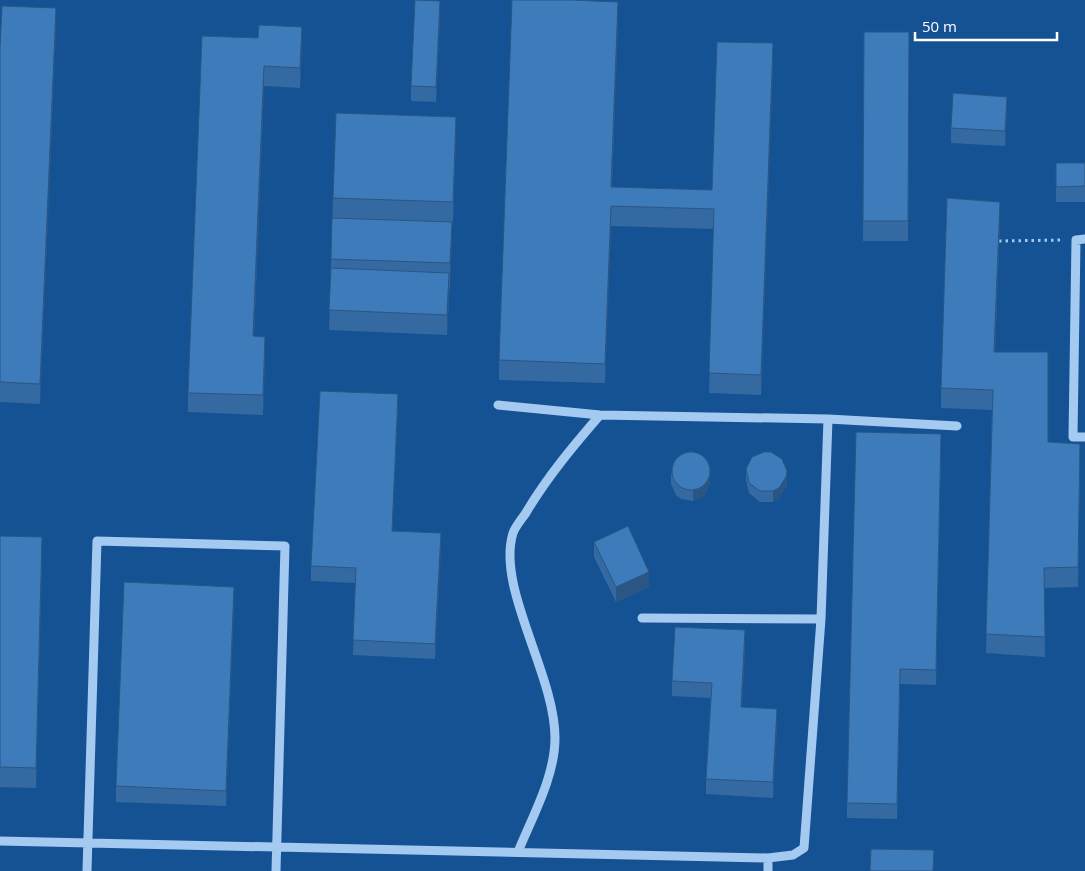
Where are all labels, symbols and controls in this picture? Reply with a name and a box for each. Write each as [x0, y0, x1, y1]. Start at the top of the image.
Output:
scale bar [915, 10, 1058, 42]
text: 50 m [922, 16, 957, 36]

